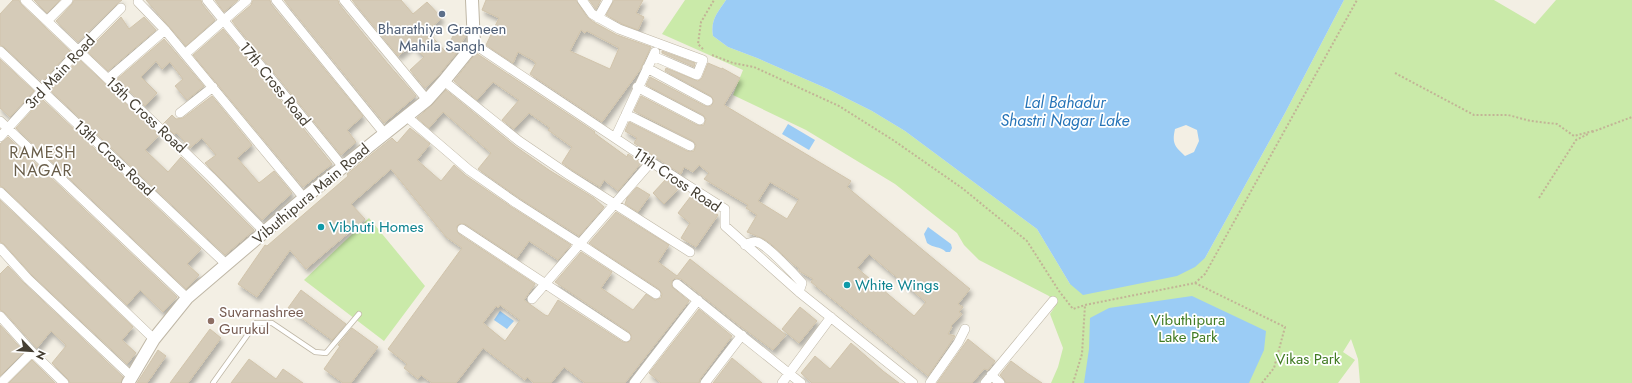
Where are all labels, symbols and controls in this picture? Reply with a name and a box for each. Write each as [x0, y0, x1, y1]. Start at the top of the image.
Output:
marker: Bharathiya Grameen Mahila Sangh [437, 9, 447, 19]
place label: Bharathiya Grameen Mahila Sangh [378, 18, 506, 57]
street label: 3rd Main Road [20, 30, 100, 114]
street label: 17th Cross Road [234, 37, 316, 131]
street label: 15th Cross Road [101, 72, 191, 158]
water label: Lal Bahadur Shastri Nagar Lake [1001, 91, 1129, 132]
street label: 13th Cross Road [69, 115, 159, 201]
street label: Vibuthipura Main Road [248, 138, 374, 250]
district label: RAMESH NAGAR [9, 141, 77, 182]
street label: 11th Cross Road [629, 142, 725, 218]
place label: Vibhuti Homes [329, 216, 424, 238]
marker: Vibhuti Homes [316, 222, 326, 232]
place label: White Wings [855, 274, 939, 296]
marker: White Wings [842, 280, 852, 290]
place label: Suvarnashree Gurukul [219, 301, 304, 340]
park label: Vibuthipura Lake Park [1151, 309, 1225, 348]
marker: Suvarnashree Gurukul [206, 316, 216, 326]
north arrow [12, 331, 52, 371]
text: N [32, 348, 50, 363]
park label: Vikas Park [1276, 348, 1341, 370]

